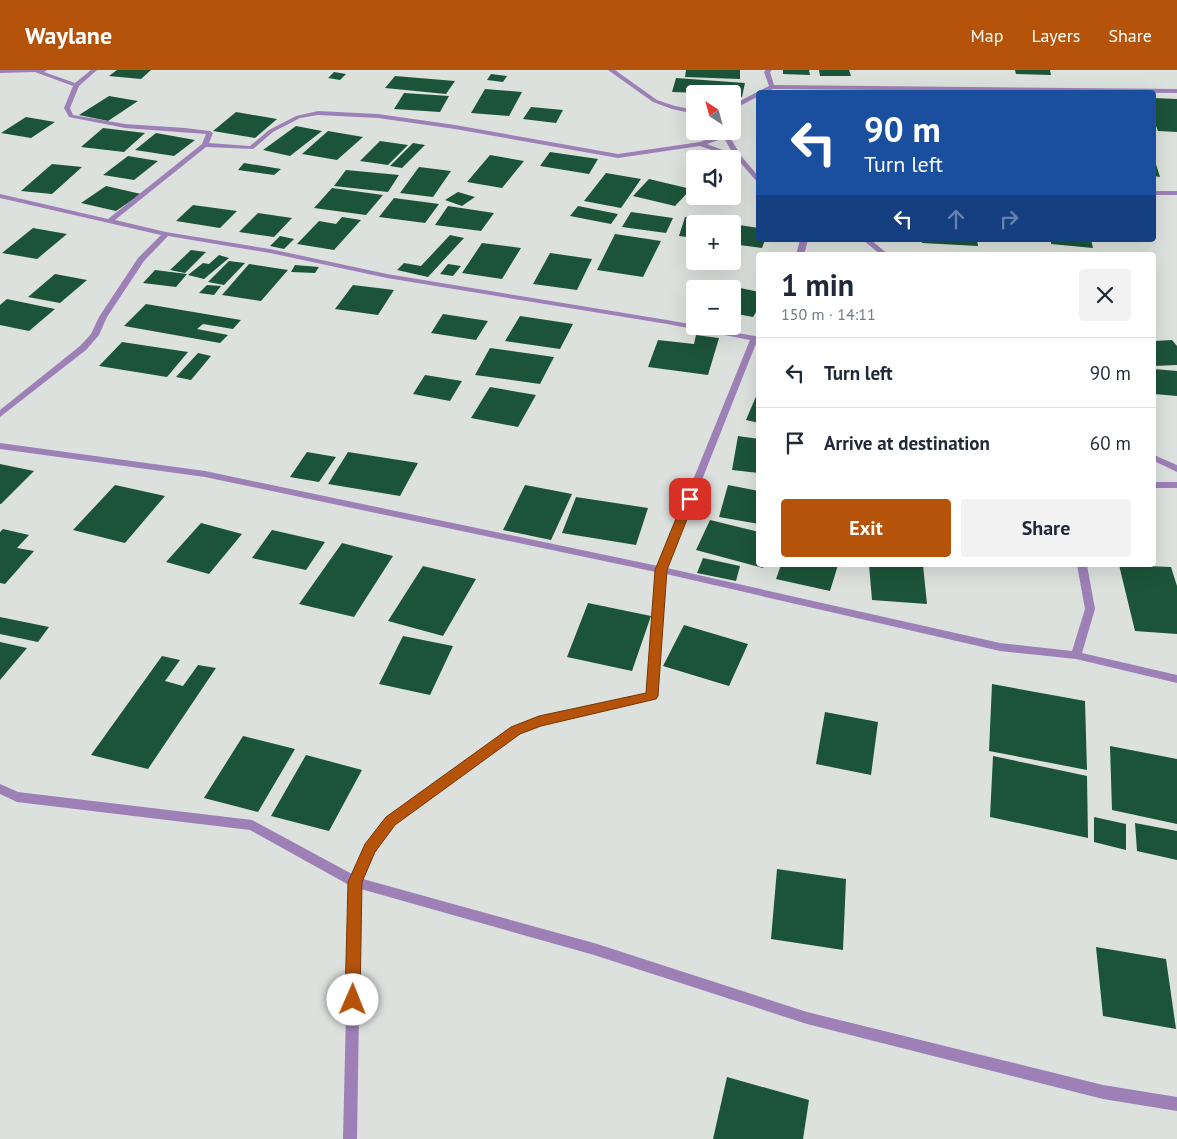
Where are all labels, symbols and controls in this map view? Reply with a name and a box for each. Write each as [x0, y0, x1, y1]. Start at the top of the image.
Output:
text: Waylane [25, 20, 112, 51]
text: Map [971, 24, 1003, 47]
text: Layers [1031, 24, 1080, 47]
text: Share [1108, 24, 1152, 47]
north arrow [686, 85, 741, 140]
map controls [686, 85, 741, 335]
text: 90 m [864, 106, 941, 152]
icon: left [781, 110, 846, 175]
button: sound [686, 150, 741, 205]
text: Turn left [864, 150, 943, 178]
icon: left [889, 205, 917, 233]
icon: ahead [942, 205, 970, 233]
icon: right [995, 205, 1023, 233]
button: + [686, 215, 741, 270]
text: 1 min [781, 265, 854, 304]
button: close [1079, 269, 1131, 321]
button: − [686, 280, 741, 335]
text: 150 m · 14:11 [781, 304, 876, 324]
icon: left [781, 359, 809, 387]
text: Turn left [824, 361, 893, 385]
text: 90 m [1090, 361, 1131, 385]
icon: arrive [781, 429, 809, 457]
text: Arrive at destination [824, 431, 990, 455]
text: 60 m [1090, 431, 1131, 455]
pin [669, 478, 711, 520]
icon: arrive [676, 485, 704, 513]
button: Exit [781, 499, 951, 557]
button: Share [961, 499, 1131, 557]
position arrow [326, 973, 378, 1025]

